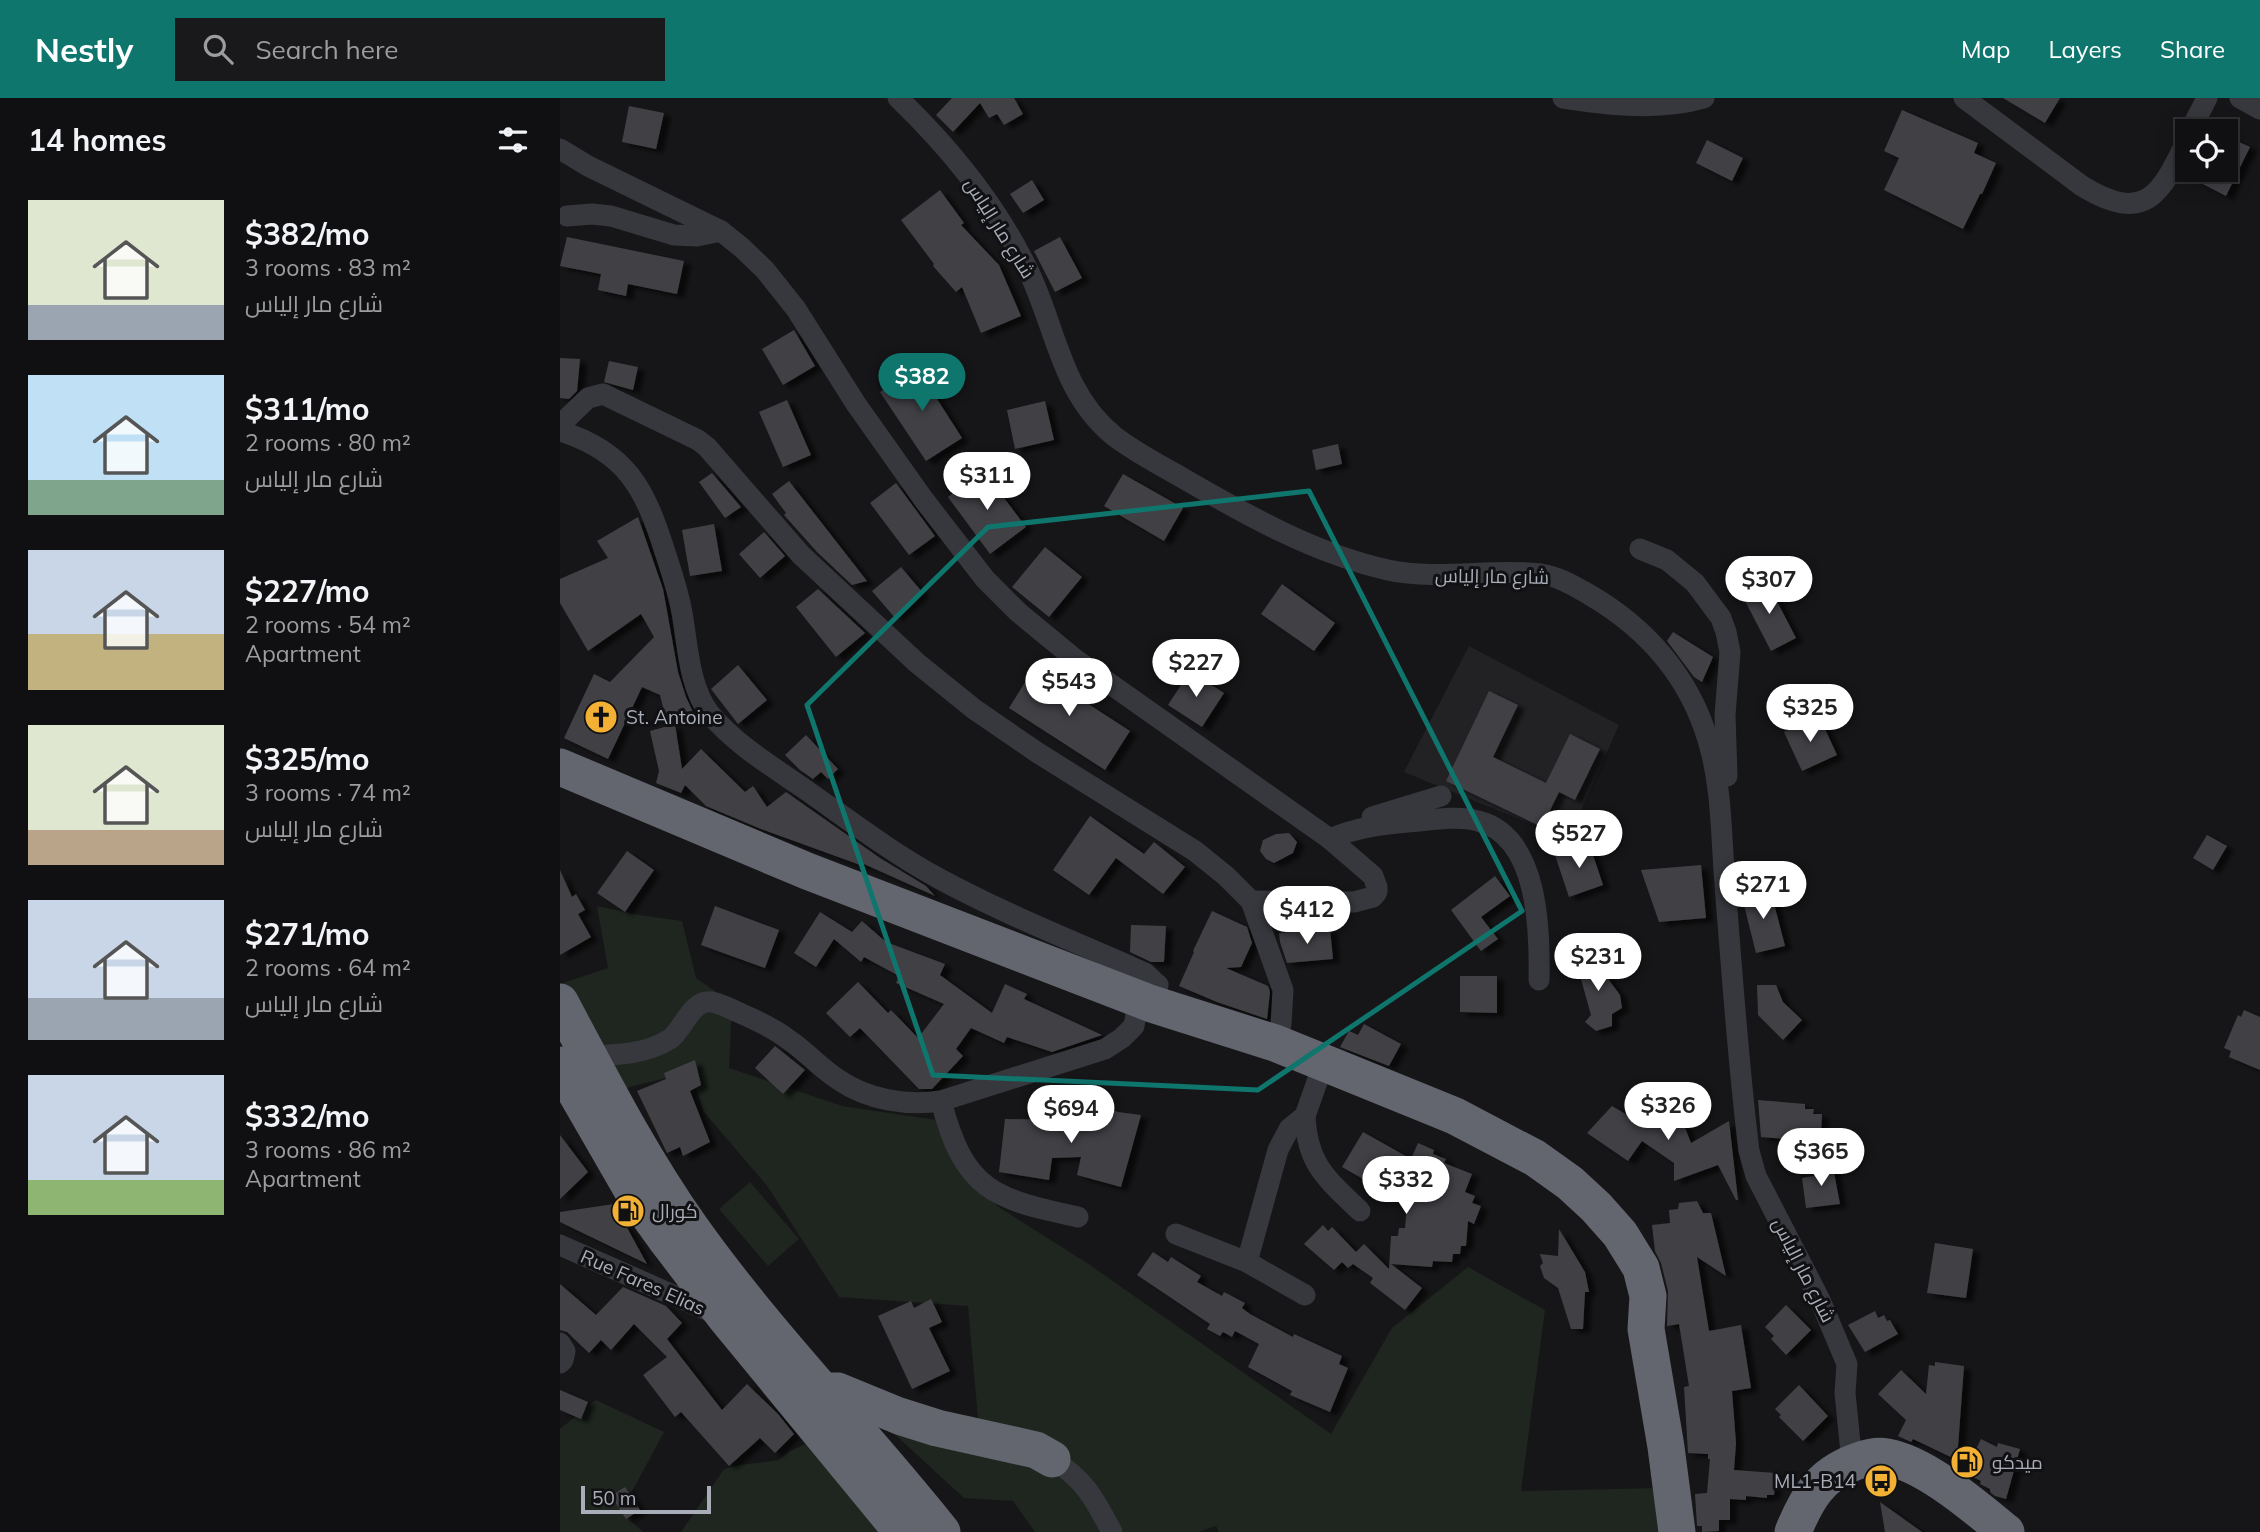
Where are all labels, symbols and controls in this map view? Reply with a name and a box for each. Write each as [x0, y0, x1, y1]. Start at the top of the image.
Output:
search box [175, 18, 665, 81]
text: Nestly [35, 29, 133, 70]
icon: search [199, 30, 237, 68]
text: Search here [255, 33, 398, 66]
text: Map [1961, 34, 2010, 64]
text: Layers [2048, 34, 2122, 64]
text: Share [2160, 34, 2225, 64]
map controls [2175, 119, 2238, 182]
button: locate [2175, 119, 2238, 182]
text: 14 homes [28, 121, 167, 159]
icon: filters [494, 121, 532, 159]
street label: شارع مار إلياس [958, 173, 1040, 284]
text: $382/mo [245, 215, 369, 253]
icon: home [84, 228, 168, 312]
text: 3 rooms · 83 m² [245, 253, 411, 282]
text: شارع مار إلياس [245, 289, 383, 318]
pin: $382 [881, 354, 963, 413]
text: $382 [894, 361, 950, 390]
text: $311/mo [245, 390, 369, 428]
icon: home [84, 403, 168, 487]
text: 2 rooms · 80 m² [245, 428, 411, 457]
pin: $311 [946, 452, 1028, 512]
text: $311 [959, 460, 1015, 489]
text: شارع مار إلياس [245, 464, 383, 493]
pin: $307 [1728, 556, 1810, 616]
street label: شارع مار إلياس [1435, 563, 1549, 591]
text: $307 [1741, 564, 1797, 593]
text: $227/mo [245, 572, 369, 610]
icon: home [84, 578, 168, 662]
text: 2 rooms · 54 m² [245, 610, 411, 639]
text: Apartment [245, 639, 361, 668]
pin: $227 [1155, 640, 1237, 699]
text: $227 [1168, 647, 1224, 676]
pin: $543 [1028, 658, 1110, 718]
text: $543 [1041, 666, 1097, 695]
pin: $325 [1769, 684, 1851, 744]
text: $325 [1782, 692, 1838, 721]
church icon: St. Antoine [582, 698, 620, 736]
place label: St. Antoine [626, 705, 723, 729]
text: $325/mo [245, 740, 369, 778]
icon: home [84, 753, 168, 837]
text: 3 rooms · 74 m² [245, 778, 411, 807]
pin: $527 [1538, 810, 1620, 870]
text: شارع مار إلياس [245, 814, 383, 843]
text: $527 [1551, 818, 1607, 847]
pin: $271 [1722, 862, 1804, 921]
text: $271 [1735, 869, 1791, 898]
pin: $412 [1266, 886, 1348, 946]
text: $412 [1279, 894, 1335, 923]
text: $271/mo [245, 915, 369, 953]
icon: home [84, 928, 168, 1012]
pin: $231 [1557, 934, 1639, 993]
text: $231 [1570, 941, 1626, 970]
text: 2 rooms · 64 m² [245, 953, 411, 982]
text: شارع مار إلياس [245, 989, 383, 1018]
pin: $326 [1627, 1082, 1709, 1142]
pin: $694 [1030, 1086, 1112, 1145]
text: $326 [1640, 1090, 1696, 1119]
text: $694 [1043, 1093, 1099, 1122]
text: $332/mo [245, 1097, 369, 1135]
icon: home [84, 1103, 168, 1187]
pin: $365 [1780, 1128, 1862, 1188]
text: 3 rooms · 86 m² [245, 1135, 411, 1164]
text: $365 [1793, 1136, 1849, 1165]
pin: $332 [1365, 1156, 1447, 1216]
text: Apartment [245, 1164, 361, 1193]
text: $332 [1378, 1164, 1434, 1193]
fuel station icon: كورال [609, 1192, 647, 1230]
place label: كورال [652, 1199, 698, 1223]
street label: شارع مار إلياس [1766, 1214, 1841, 1327]
street label: Rue Fares Elias [577, 1244, 709, 1320]
fuel station icon: ميدكو [1948, 1443, 1986, 1481]
place label: ميدكو [1992, 1450, 2043, 1474]
bus stop icon: ML1-B14 [1862, 1462, 1900, 1500]
place label: ML1-B14 [1774, 1469, 1856, 1493]
scale bar [581, 1483, 710, 1515]
text: 50 m [592, 1486, 636, 1510]

